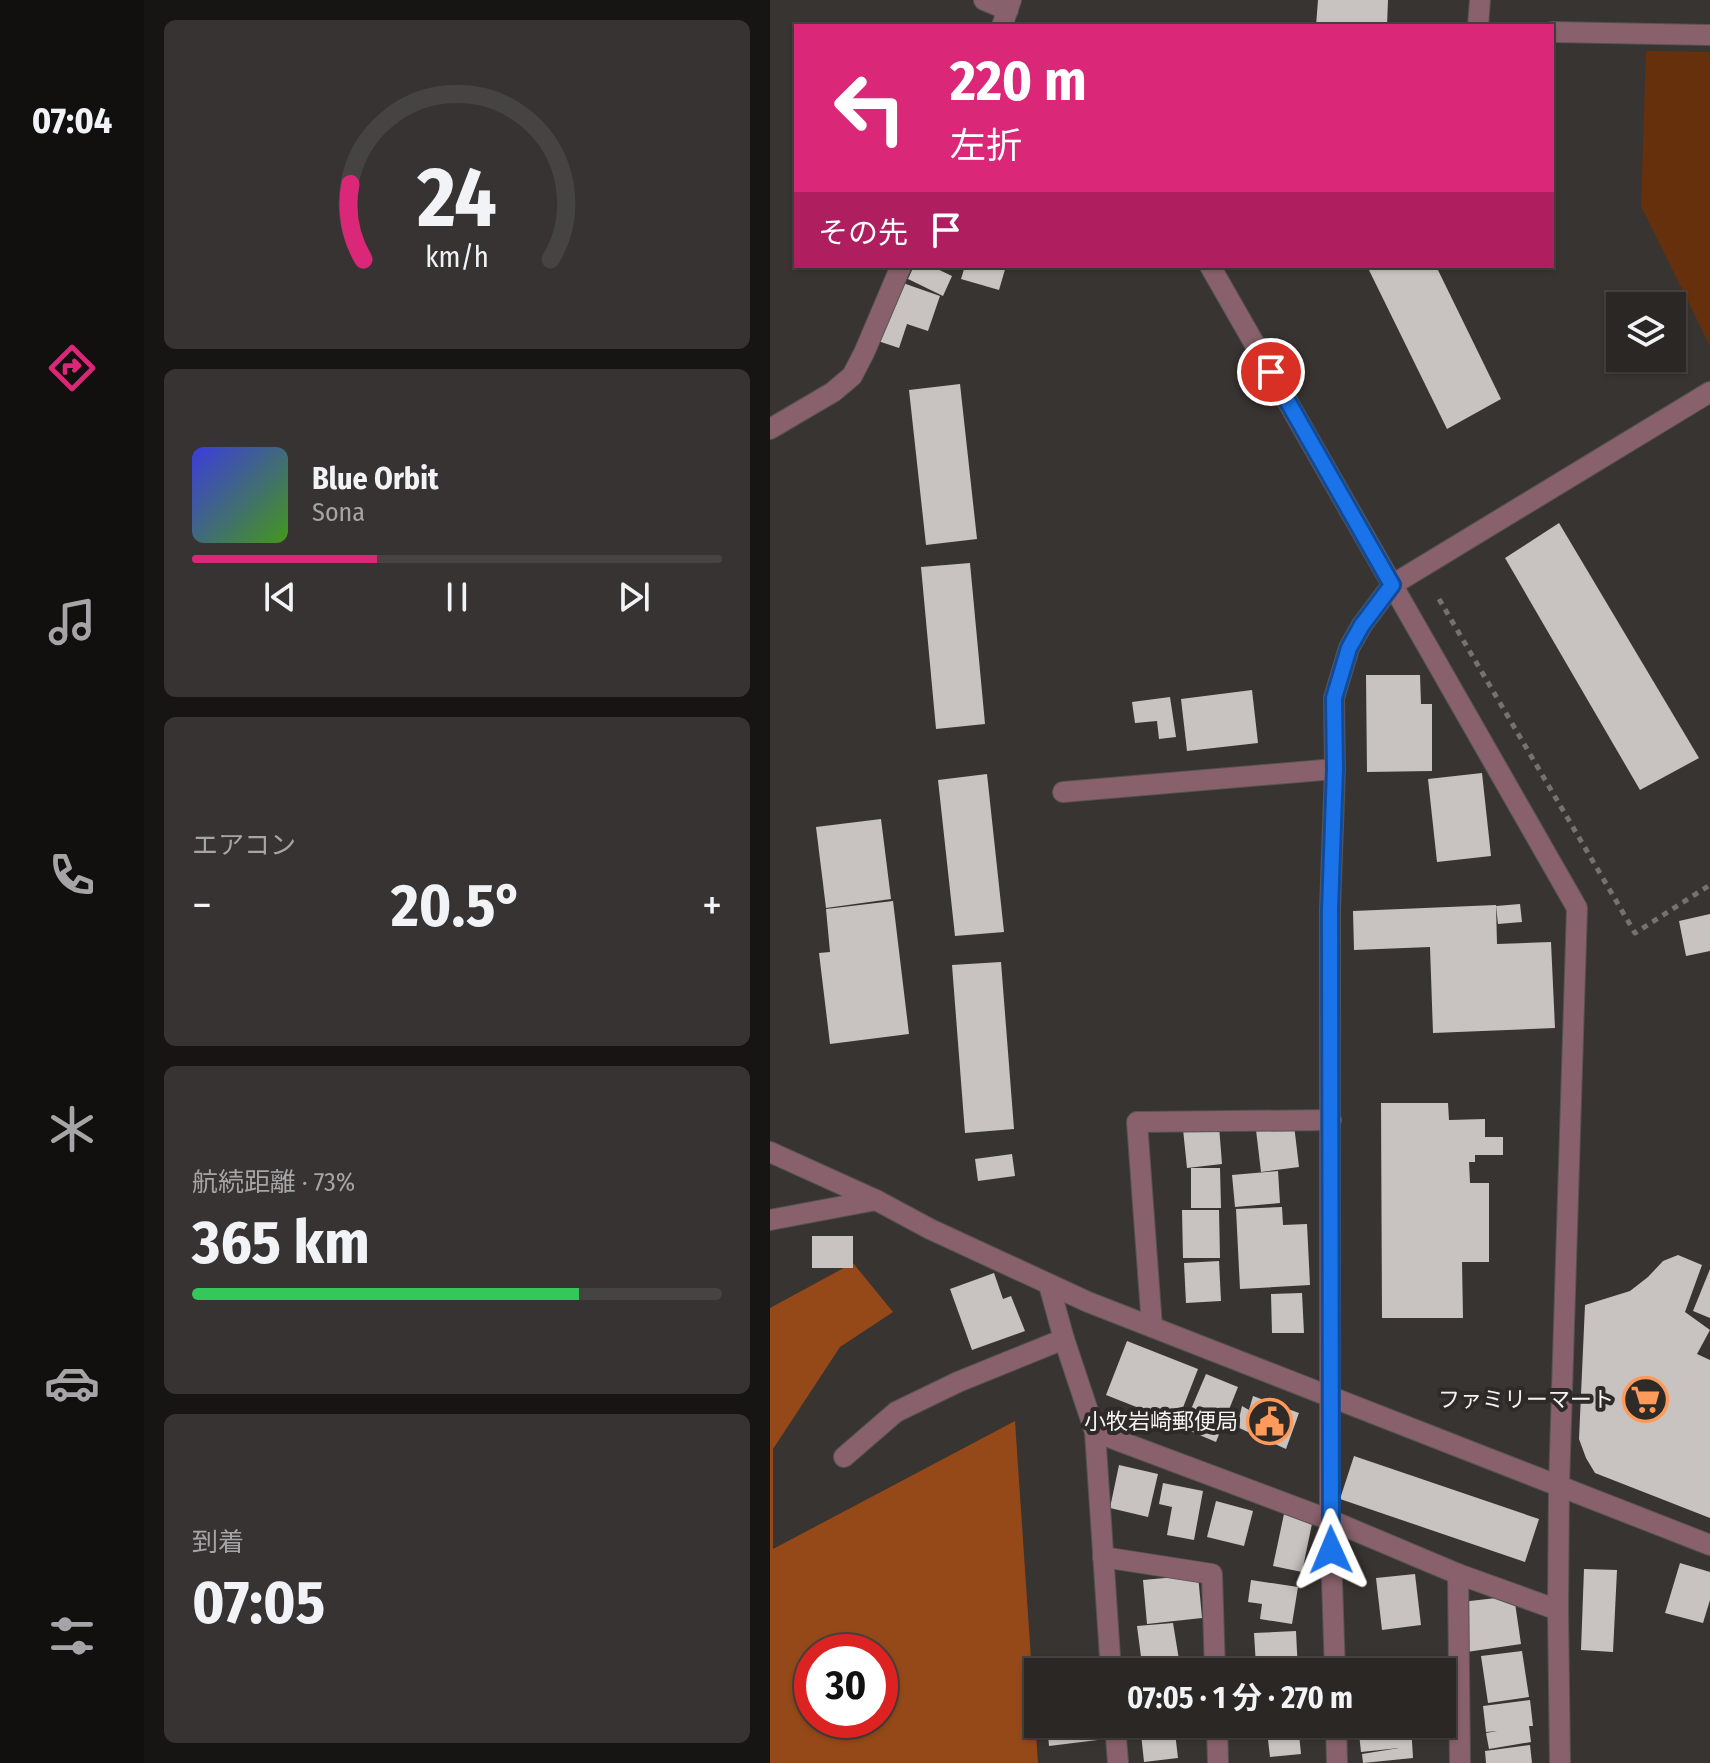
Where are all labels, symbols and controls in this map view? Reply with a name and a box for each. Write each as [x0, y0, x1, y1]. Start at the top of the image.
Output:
text: 220 m [950, 48, 1087, 115]
icon: left [818, 56, 922, 160]
text: 07:04 [32, 99, 112, 143]
text: 左折 [950, 124, 1022, 168]
text: 24 [416, 148, 497, 248]
icon: arrive [924, 208, 968, 252]
text: その先 [818, 215, 908, 251]
text: km/h [425, 240, 489, 275]
map controls [1606, 292, 1686, 372]
button: layers [1606, 292, 1686, 372]
pin [1237, 338, 1305, 406]
icon: directions [44, 340, 100, 396]
icon: arrive [1249, 350, 1293, 394]
text: Blue Orbit [312, 461, 438, 497]
text: Sona [312, 497, 365, 528]
icon: previous [258, 575, 302, 619]
icon: pause [435, 575, 479, 619]
icon: next [612, 575, 656, 619]
icon: music [44, 594, 100, 650]
text: エアコン [192, 830, 296, 861]
icon: phone [44, 847, 100, 903]
text: 20.5° [391, 870, 523, 942]
text: − [192, 879, 212, 932]
text: + [702, 879, 722, 932]
icon: climate [44, 1101, 100, 1157]
text: 航続距離 · 73% [192, 1167, 355, 1198]
text: 365 km [192, 1207, 370, 1279]
icon: car [44, 1355, 100, 1411]
supermarket icon: ファミリーマート [1621, 1375, 1669, 1423]
place label: ファミリーマート [1438, 1386, 1614, 1413]
public building icon: 小牧岩崎郵便局 [1245, 1397, 1293, 1445]
place label: 小牧岩崎郵便局 [1084, 1408, 1238, 1435]
position arrow [1289, 1508, 1373, 1592]
text: 到着 [192, 1527, 244, 1558]
text: 07:05 [192, 1567, 325, 1639]
icon: filters [44, 1608, 100, 1664]
speed limit sign: 30 [794, 1634, 898, 1738]
text: 07:05 · 1 分 · 270 m [1127, 1680, 1353, 1716]

